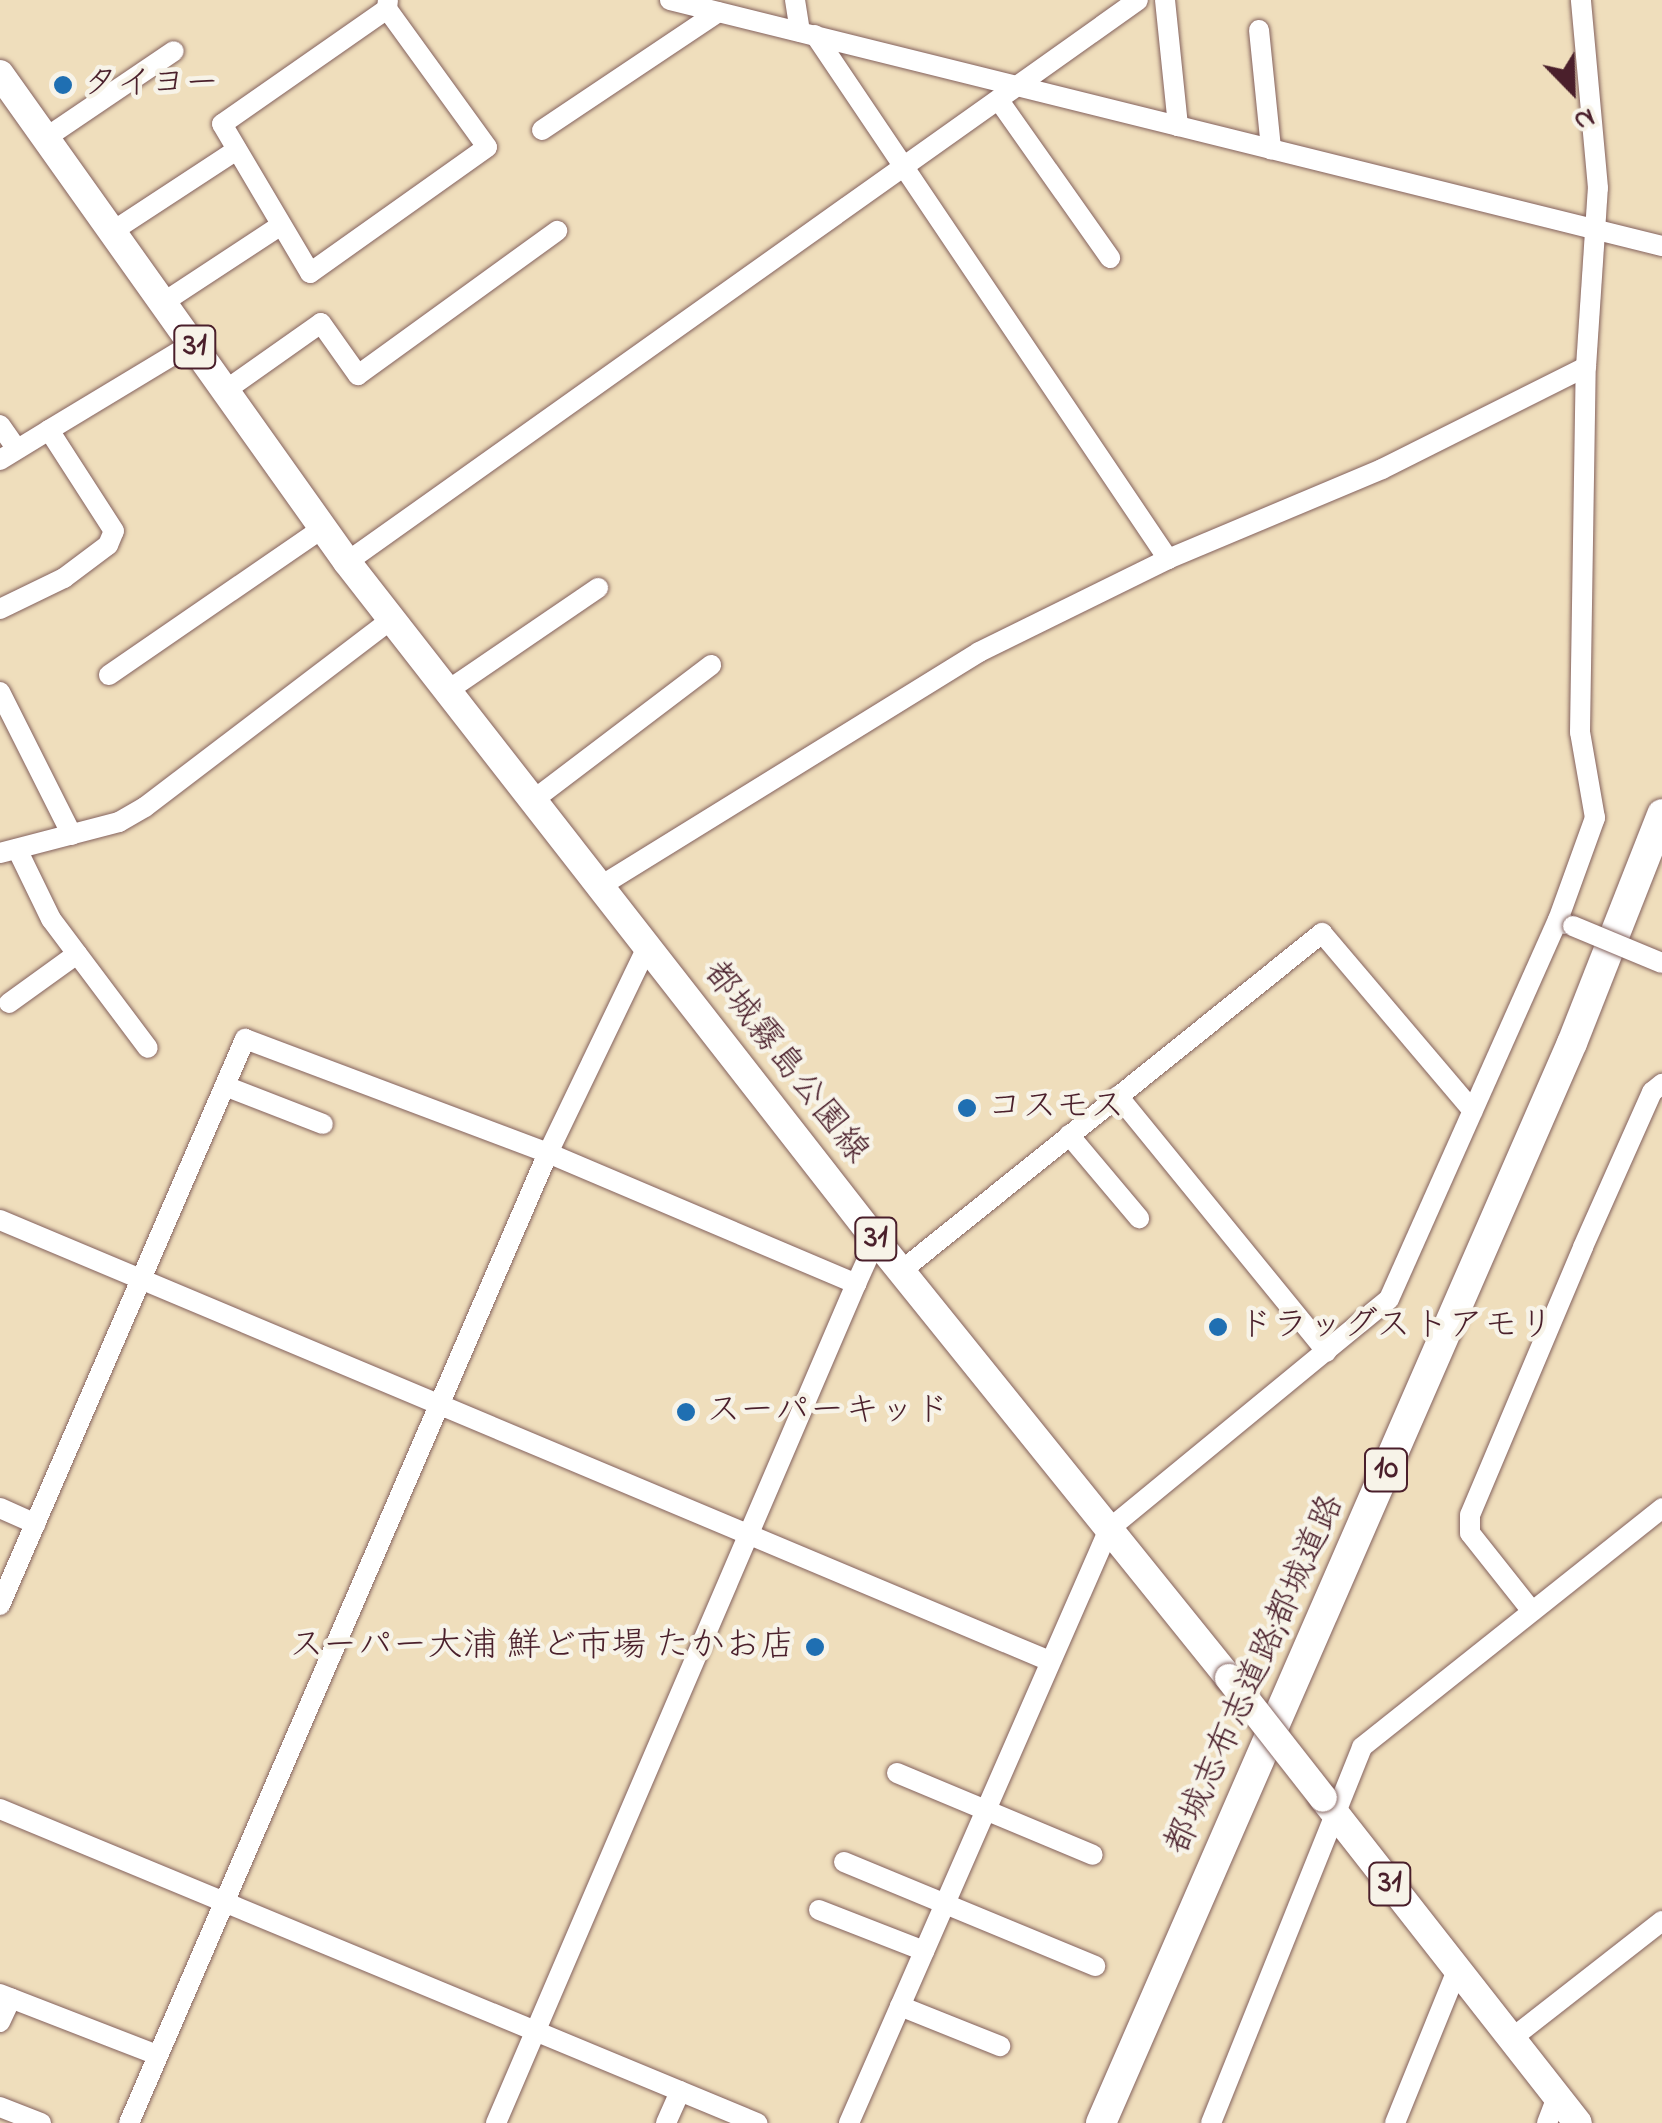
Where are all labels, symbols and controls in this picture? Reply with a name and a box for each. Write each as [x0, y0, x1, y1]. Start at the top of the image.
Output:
north arrow [1522, 40, 1622, 140]
place label: タイヨー [83, 64, 221, 106]
marker: タイヨー [52, 74, 74, 96]
text: N [1567, 96, 1601, 141]
road number: 31 [172, 320, 218, 374]
street label: 都城霧島公園線 [693, 954, 877, 1172]
place label: コスモス [987, 1087, 1127, 1129]
marker: コスモス [956, 1097, 978, 1119]
road number: 31 [854, 1212, 898, 1266]
place label: ドラッグストアモリ [1238, 1306, 1553, 1348]
marker: ドラッグストアモリ [1207, 1316, 1229, 1338]
place label: スーパーキッド [706, 1391, 950, 1433]
marker: スーパーキッド [675, 1401, 697, 1423]
road number: 10 [1364, 1443, 1408, 1497]
street label: 都城志布志道路;都城道路 [1158, 1489, 1354, 1861]
place label: スーパー大浦 鮮ど市場 たかお店 [289, 1626, 795, 1668]
marker: スーパー大浦 鮮ど市場 たかお店 [804, 1636, 826, 1658]
road number: 31 [1368, 1857, 1412, 1911]

